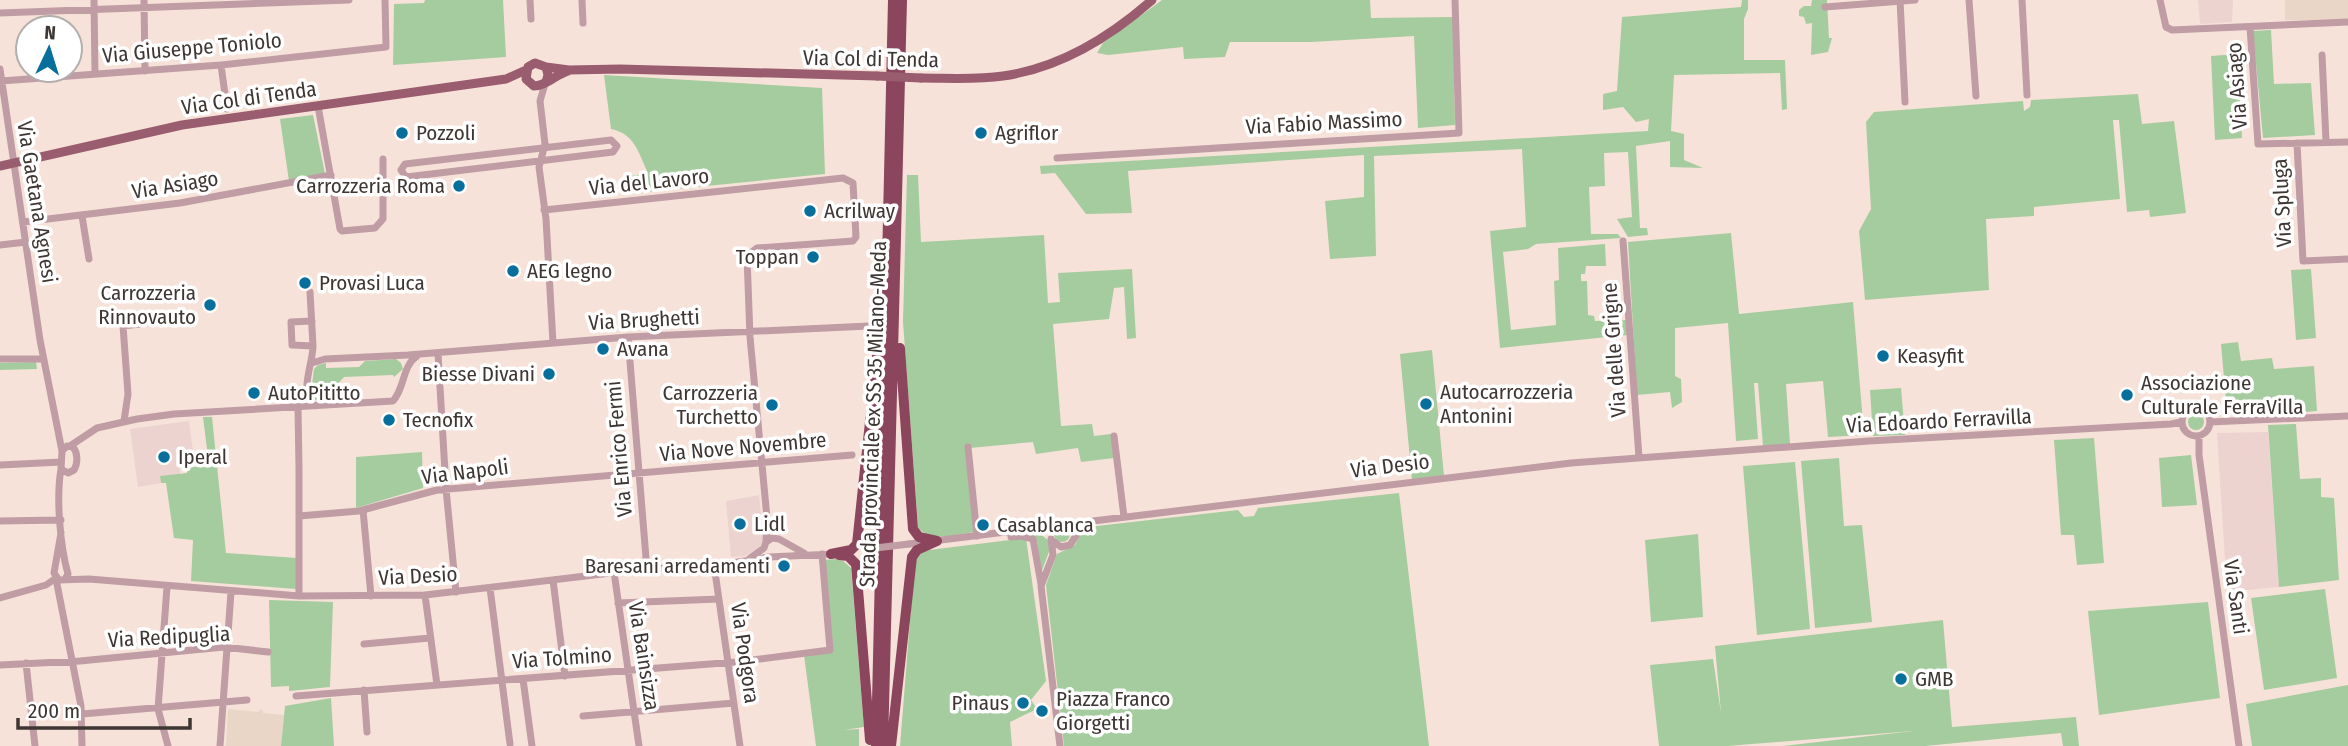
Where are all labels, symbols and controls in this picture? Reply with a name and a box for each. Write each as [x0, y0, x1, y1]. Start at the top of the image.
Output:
north arrow [14, 14, 84, 84]
text: N [44, 21, 57, 44]
street label: Via Giuseppe Toniolo [101, 27, 283, 69]
street label: Via Asiago [2221, 42, 2253, 130]
street label: Via Col di Tenda [803, 45, 939, 73]
street label: Via Col di Tenda [180, 76, 318, 120]
street label: Via Fabio Massimo [1245, 106, 1403, 140]
street label: Via Gaetana Agnesi [11, 119, 63, 285]
place label: Pozzoli [416, 120, 476, 146]
place label: Agriflor [995, 120, 1059, 146]
marker: Pozzoli [394, 125, 410, 141]
marker: Agriflor [973, 125, 989, 141]
street label: Via Spluga [2267, 158, 2297, 248]
street label: Via del Lavoro [588, 163, 710, 201]
street label: Via Asiago [130, 165, 220, 205]
place label: Carrozzeria Roma [296, 173, 445, 199]
marker: Carrozzeria Roma [451, 178, 467, 194]
place label: Acrilway [824, 198, 896, 224]
marker: Acrilway [802, 203, 818, 219]
street label: Strada provinciale ex SS 35 Milano-Meda [854, 240, 892, 588]
place label: Toppan [736, 244, 799, 270]
marker: Toppan [805, 249, 821, 265]
place label: AEG legno [527, 258, 612, 284]
marker: AEG legno [505, 263, 521, 279]
place label: Provasi Luca [319, 270, 425, 296]
marker: Provasi Luca [297, 275, 313, 291]
place label: Carrozzeria Rinnovauto [98, 280, 196, 330]
street label: Via delle Grigne [1596, 282, 1632, 418]
marker: Carrozzeria Rinnovauto [202, 297, 218, 313]
street label: Via Brughetti [588, 304, 700, 336]
place label: Avana [617, 336, 669, 362]
marker: Avana [595, 341, 611, 357]
place label: Keasyfit [1897, 343, 1964, 369]
marker: Keasyfit [1875, 348, 1891, 364]
place label: Biesse Divani [422, 361, 535, 387]
marker: Biesse Divani [541, 366, 557, 382]
place label: Associazione Culturale FerraVilla [2141, 370, 2304, 420]
place label: Autocarrozzeria Antonini [1440, 379, 1573, 429]
place label: AutoPititto [268, 380, 361, 406]
street label: Via Enrico Fermi [600, 380, 638, 518]
place label: Carrozzeria Turchetto [663, 380, 758, 430]
marker: AutoPititto [246, 385, 262, 401]
marker: Associazione Culturale FerraVilla [2119, 387, 2135, 403]
marker: Autocarrozzeria Antonini [1418, 396, 1434, 412]
marker: Carrozzeria Turchetto [764, 397, 780, 413]
street label: Via Edoardo Ferravilla [1846, 403, 2032, 439]
place label: Tecnofix [403, 407, 474, 433]
marker: Tecnofix [381, 412, 397, 428]
street label: Via Nove Novembre [659, 427, 827, 467]
place label: Iperal [178, 444, 228, 470]
street label: Via Desio [1349, 448, 1431, 484]
marker: Iperal [156, 449, 172, 465]
street label: Via Napoli [420, 454, 510, 490]
place label: Lidl [754, 511, 786, 537]
place label: Casablanca [997, 512, 1094, 538]
marker: Lidl [732, 516, 748, 532]
marker: Casablanca [975, 517, 991, 533]
place label: Baresani arredamenti [585, 553, 770, 579]
marker: Baresani arredamenti [776, 558, 792, 574]
street label: Via Santi [2218, 558, 2254, 636]
street label: Via Desio [378, 561, 458, 591]
street label: Via Bainsizza [623, 600, 665, 712]
street label: Via Podgora [725, 601, 765, 705]
street label: Via Redipuglia [107, 621, 231, 653]
street label: Via Tolmino [511, 642, 613, 674]
place label: GMB [1915, 666, 1953, 692]
marker: GMB [1893, 671, 1909, 687]
scale bar [18, 686, 189, 730]
place label: Piazza Franco Giorgetti [1056, 686, 1170, 736]
place label: Pinaus [951, 690, 1009, 716]
marker: Pinaus [1015, 695, 1031, 711]
text: 200 m [28, 698, 80, 724]
marker: Piazza Franco Giorgetti [1034, 703, 1050, 719]

